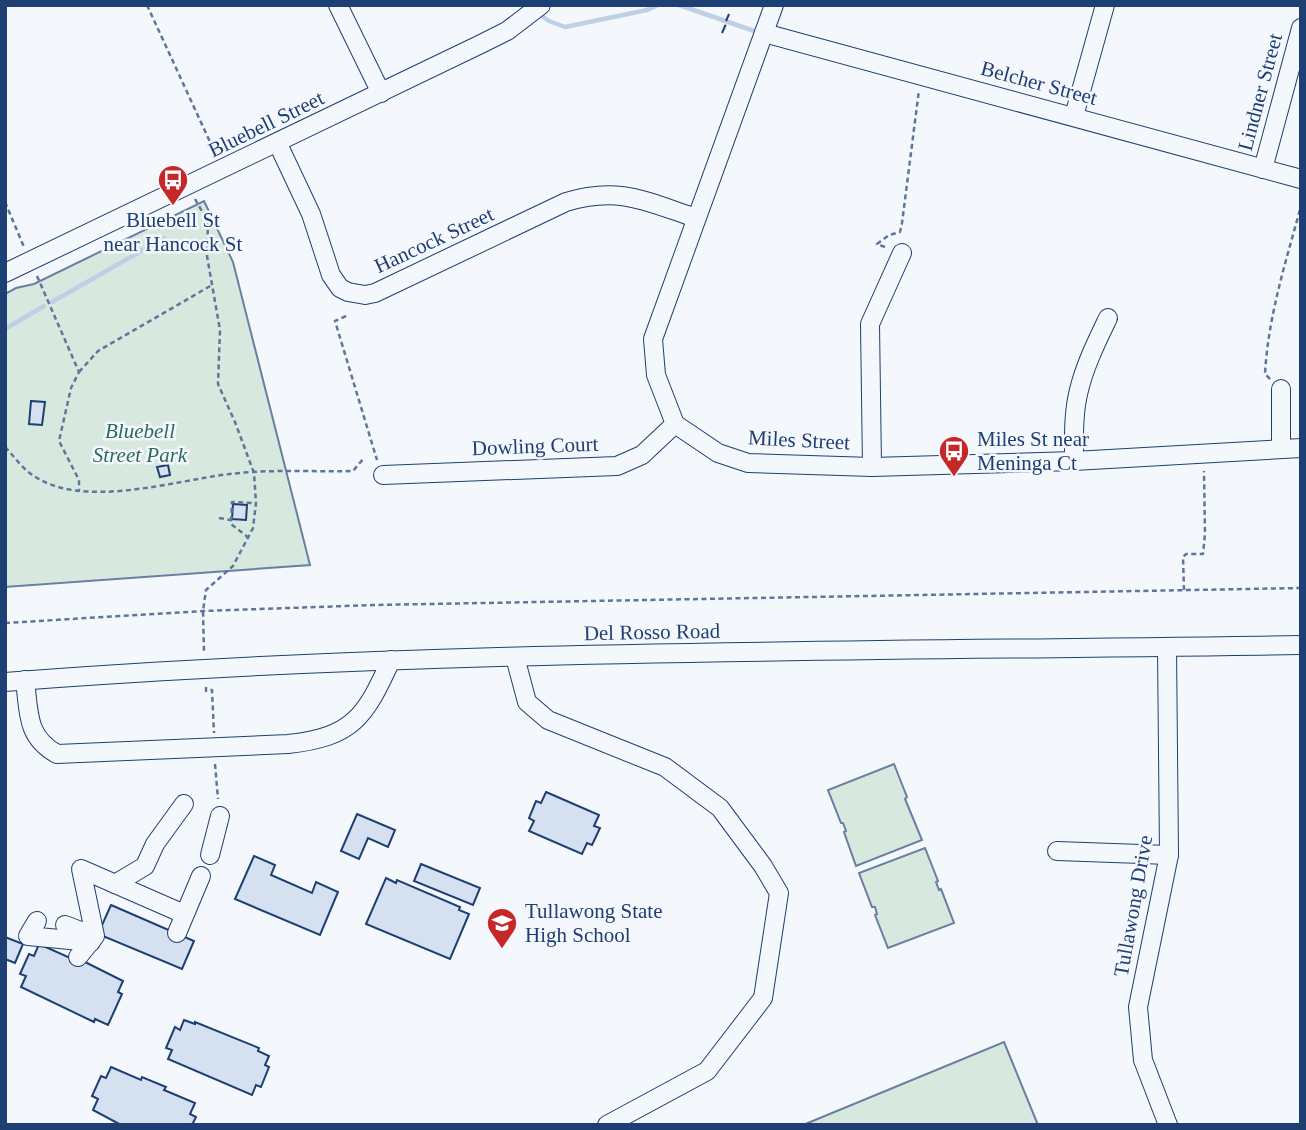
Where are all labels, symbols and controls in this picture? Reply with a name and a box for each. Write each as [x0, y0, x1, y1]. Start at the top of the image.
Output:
street label: Lindner Street [1233, 30, 1287, 153]
street label: Belcher Street [978, 56, 1100, 110]
street label: Bluebell Street [204, 86, 328, 162]
bus stop icon: Bluebell St near Hancock St [156, 163, 190, 207]
street label: Hancock Street [371, 202, 498, 278]
place label: Bluebell St near Hancock St [104, 208, 243, 256]
park label: Bluebell Street Park [93, 419, 188, 467]
street label: Miles Street [747, 425, 851, 455]
place label: Miles St near Meninga Ct [977, 427, 1089, 475]
street label: Dowling Court [471, 432, 599, 460]
bus stop icon: Miles St near Meninga Ct [937, 434, 971, 478]
street label: Del Rosso Road [584, 619, 721, 645]
street label: Tullawong Drive [1109, 833, 1157, 979]
place label: Tullawong State High School [525, 899, 662, 947]
school or university icon: Tullawong State High School [485, 906, 519, 950]

